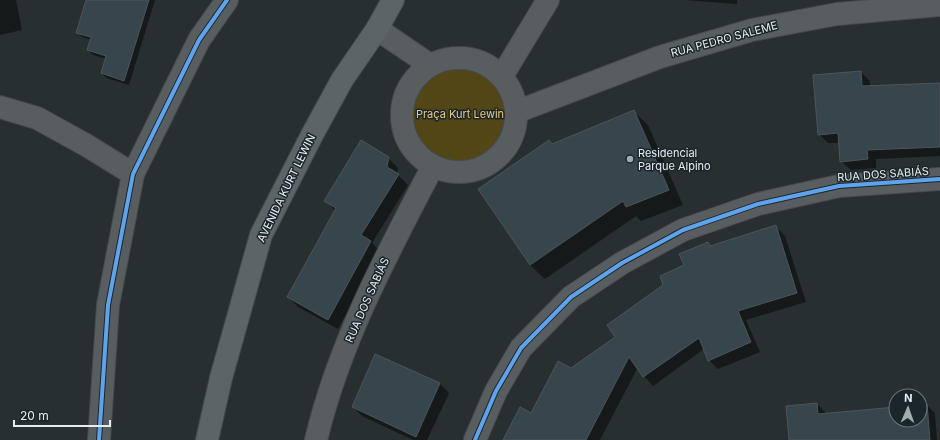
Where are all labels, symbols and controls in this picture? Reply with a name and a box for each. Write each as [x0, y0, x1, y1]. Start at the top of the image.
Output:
street label: RUA PEDRO SALEME [669, 18, 779, 60]
park label: Praça Kurt Lewin [416, 107, 504, 121]
street label: AVENIDA KURT LEWIN [254, 132, 318, 244]
place label: Residencial Parque Alpino [638, 146, 711, 173]
marker: Residencial Parque Alpino [625, 154, 635, 164]
street label: RUA DOS SABIÁS [837, 164, 929, 184]
street label: RUA DOS SABIÁS [342, 255, 392, 345]
north arrow [888, 388, 928, 428]
text: N [904, 391, 913, 405]
scale bar [14, 402, 110, 428]
text: 20 m [20, 408, 49, 423]

